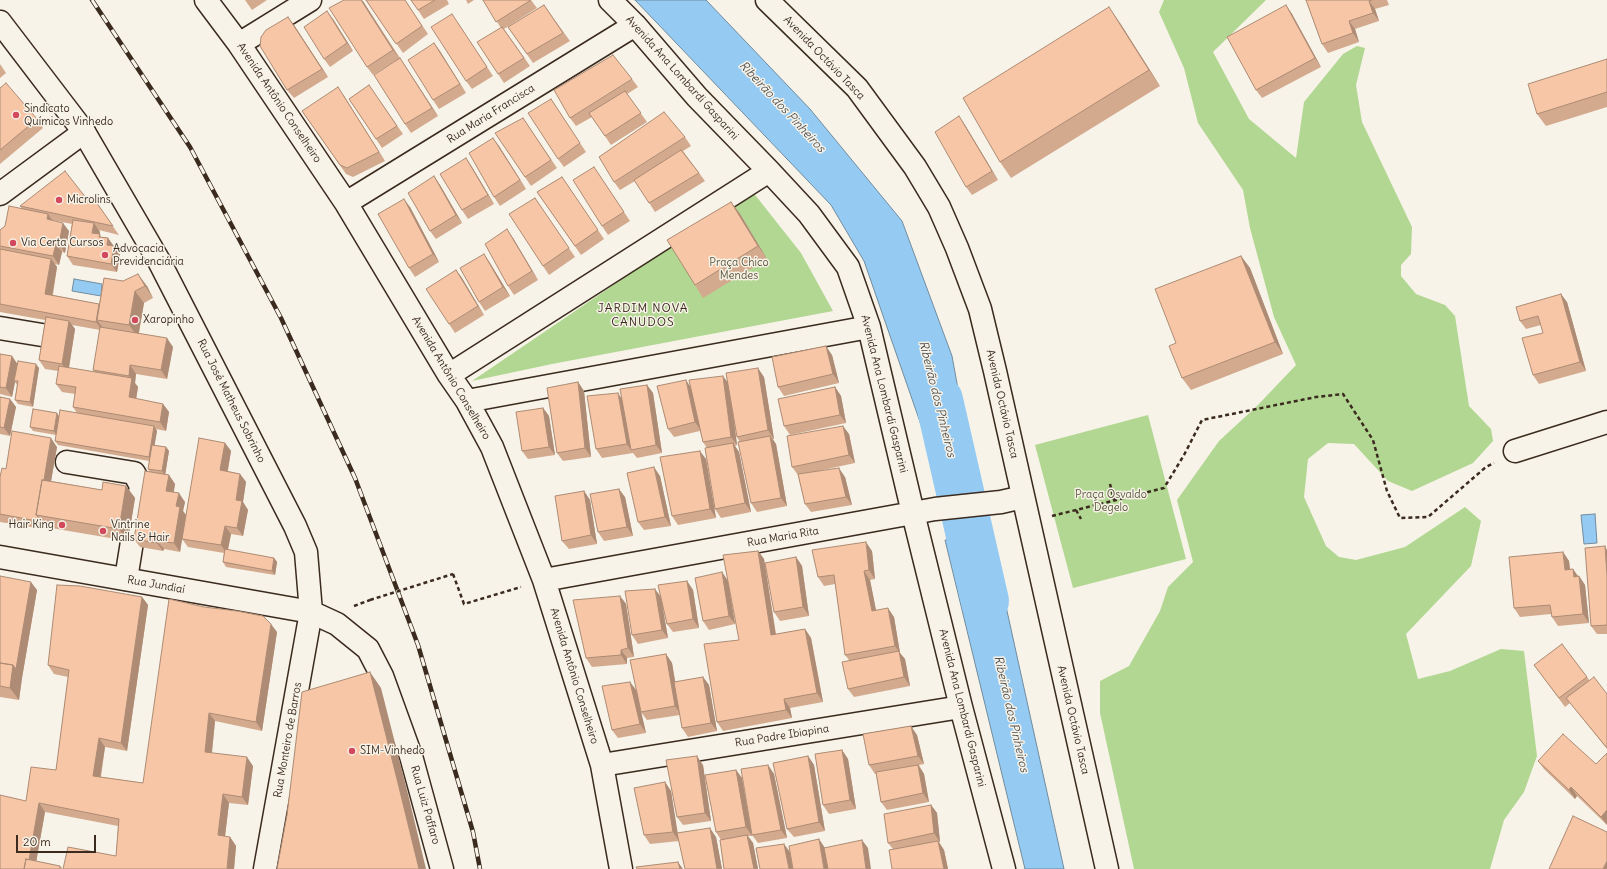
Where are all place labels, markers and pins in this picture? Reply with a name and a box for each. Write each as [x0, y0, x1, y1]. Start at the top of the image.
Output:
place label: Sindicato Químicos Vinhedo [24, 102, 113, 128]
marker: Sindicato Químicos Vinhedo [11, 110, 21, 120]
place label: Microlins [67, 193, 111, 207]
marker: Microlins [54, 195, 64, 205]
place label: Via Certa Cursos [21, 236, 103, 250]
marker: Via Certa Cursos [8, 238, 18, 248]
place label: Advocacia Previdenciária [113, 242, 184, 268]
marker: Advocacia Previdenciária [100, 250, 110, 260]
place label: Xaropinho [143, 313, 194, 327]
marker: Xaropinho [130, 315, 140, 325]
place label: Hair King [8, 518, 54, 532]
place label: Vintrine Nails & Hair [111, 518, 170, 544]
marker: Hair King [57, 520, 67, 530]
marker: Vintrine Nails & Hair [98, 526, 108, 536]
place label: SIM-Vinhedo [360, 744, 425, 758]
marker: SIM-Vinhedo [347, 746, 357, 756]

